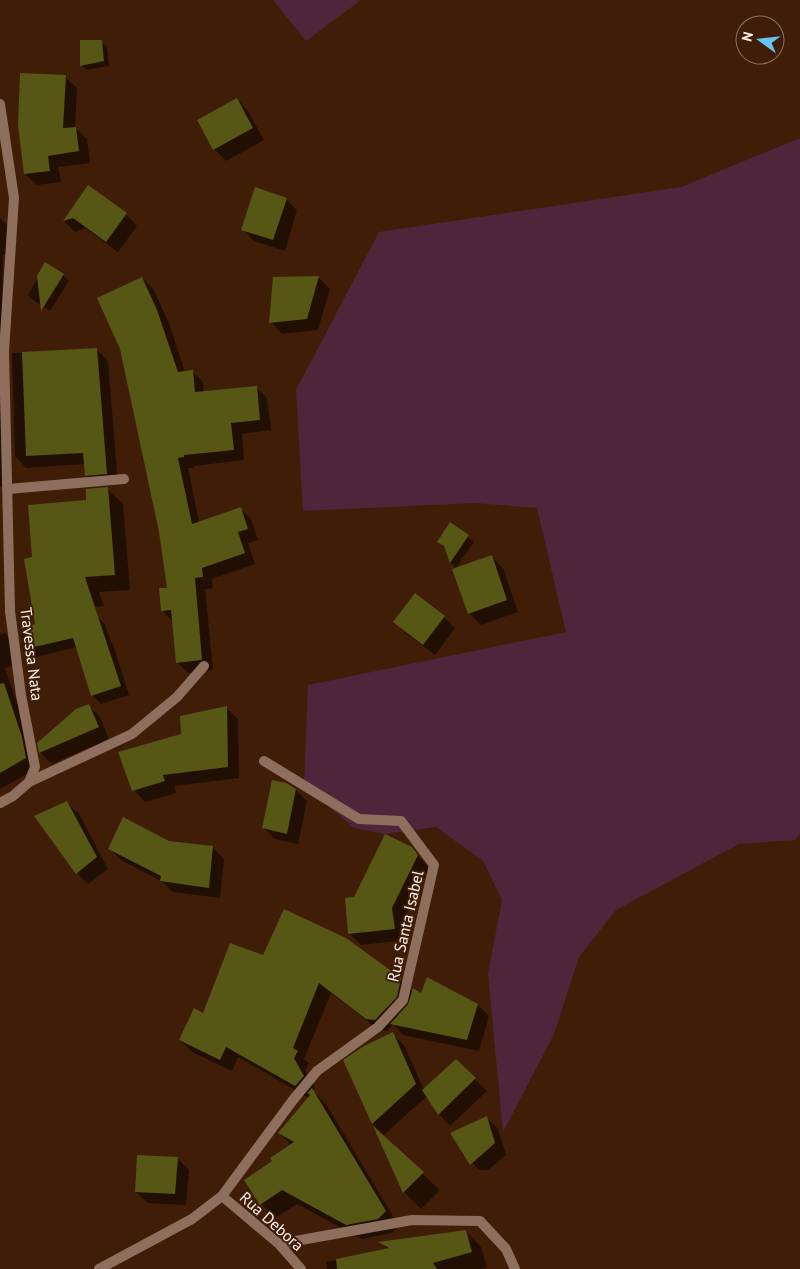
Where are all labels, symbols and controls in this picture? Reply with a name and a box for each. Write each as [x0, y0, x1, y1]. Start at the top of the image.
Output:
north arrow [735, 15, 785, 65]
text: N [738, 30, 757, 43]
street label: Travessa Nata [16, 606, 48, 702]
street label: Rua Santa Isabel [382, 868, 428, 984]
street label: Rua Debora [236, 1187, 308, 1255]

